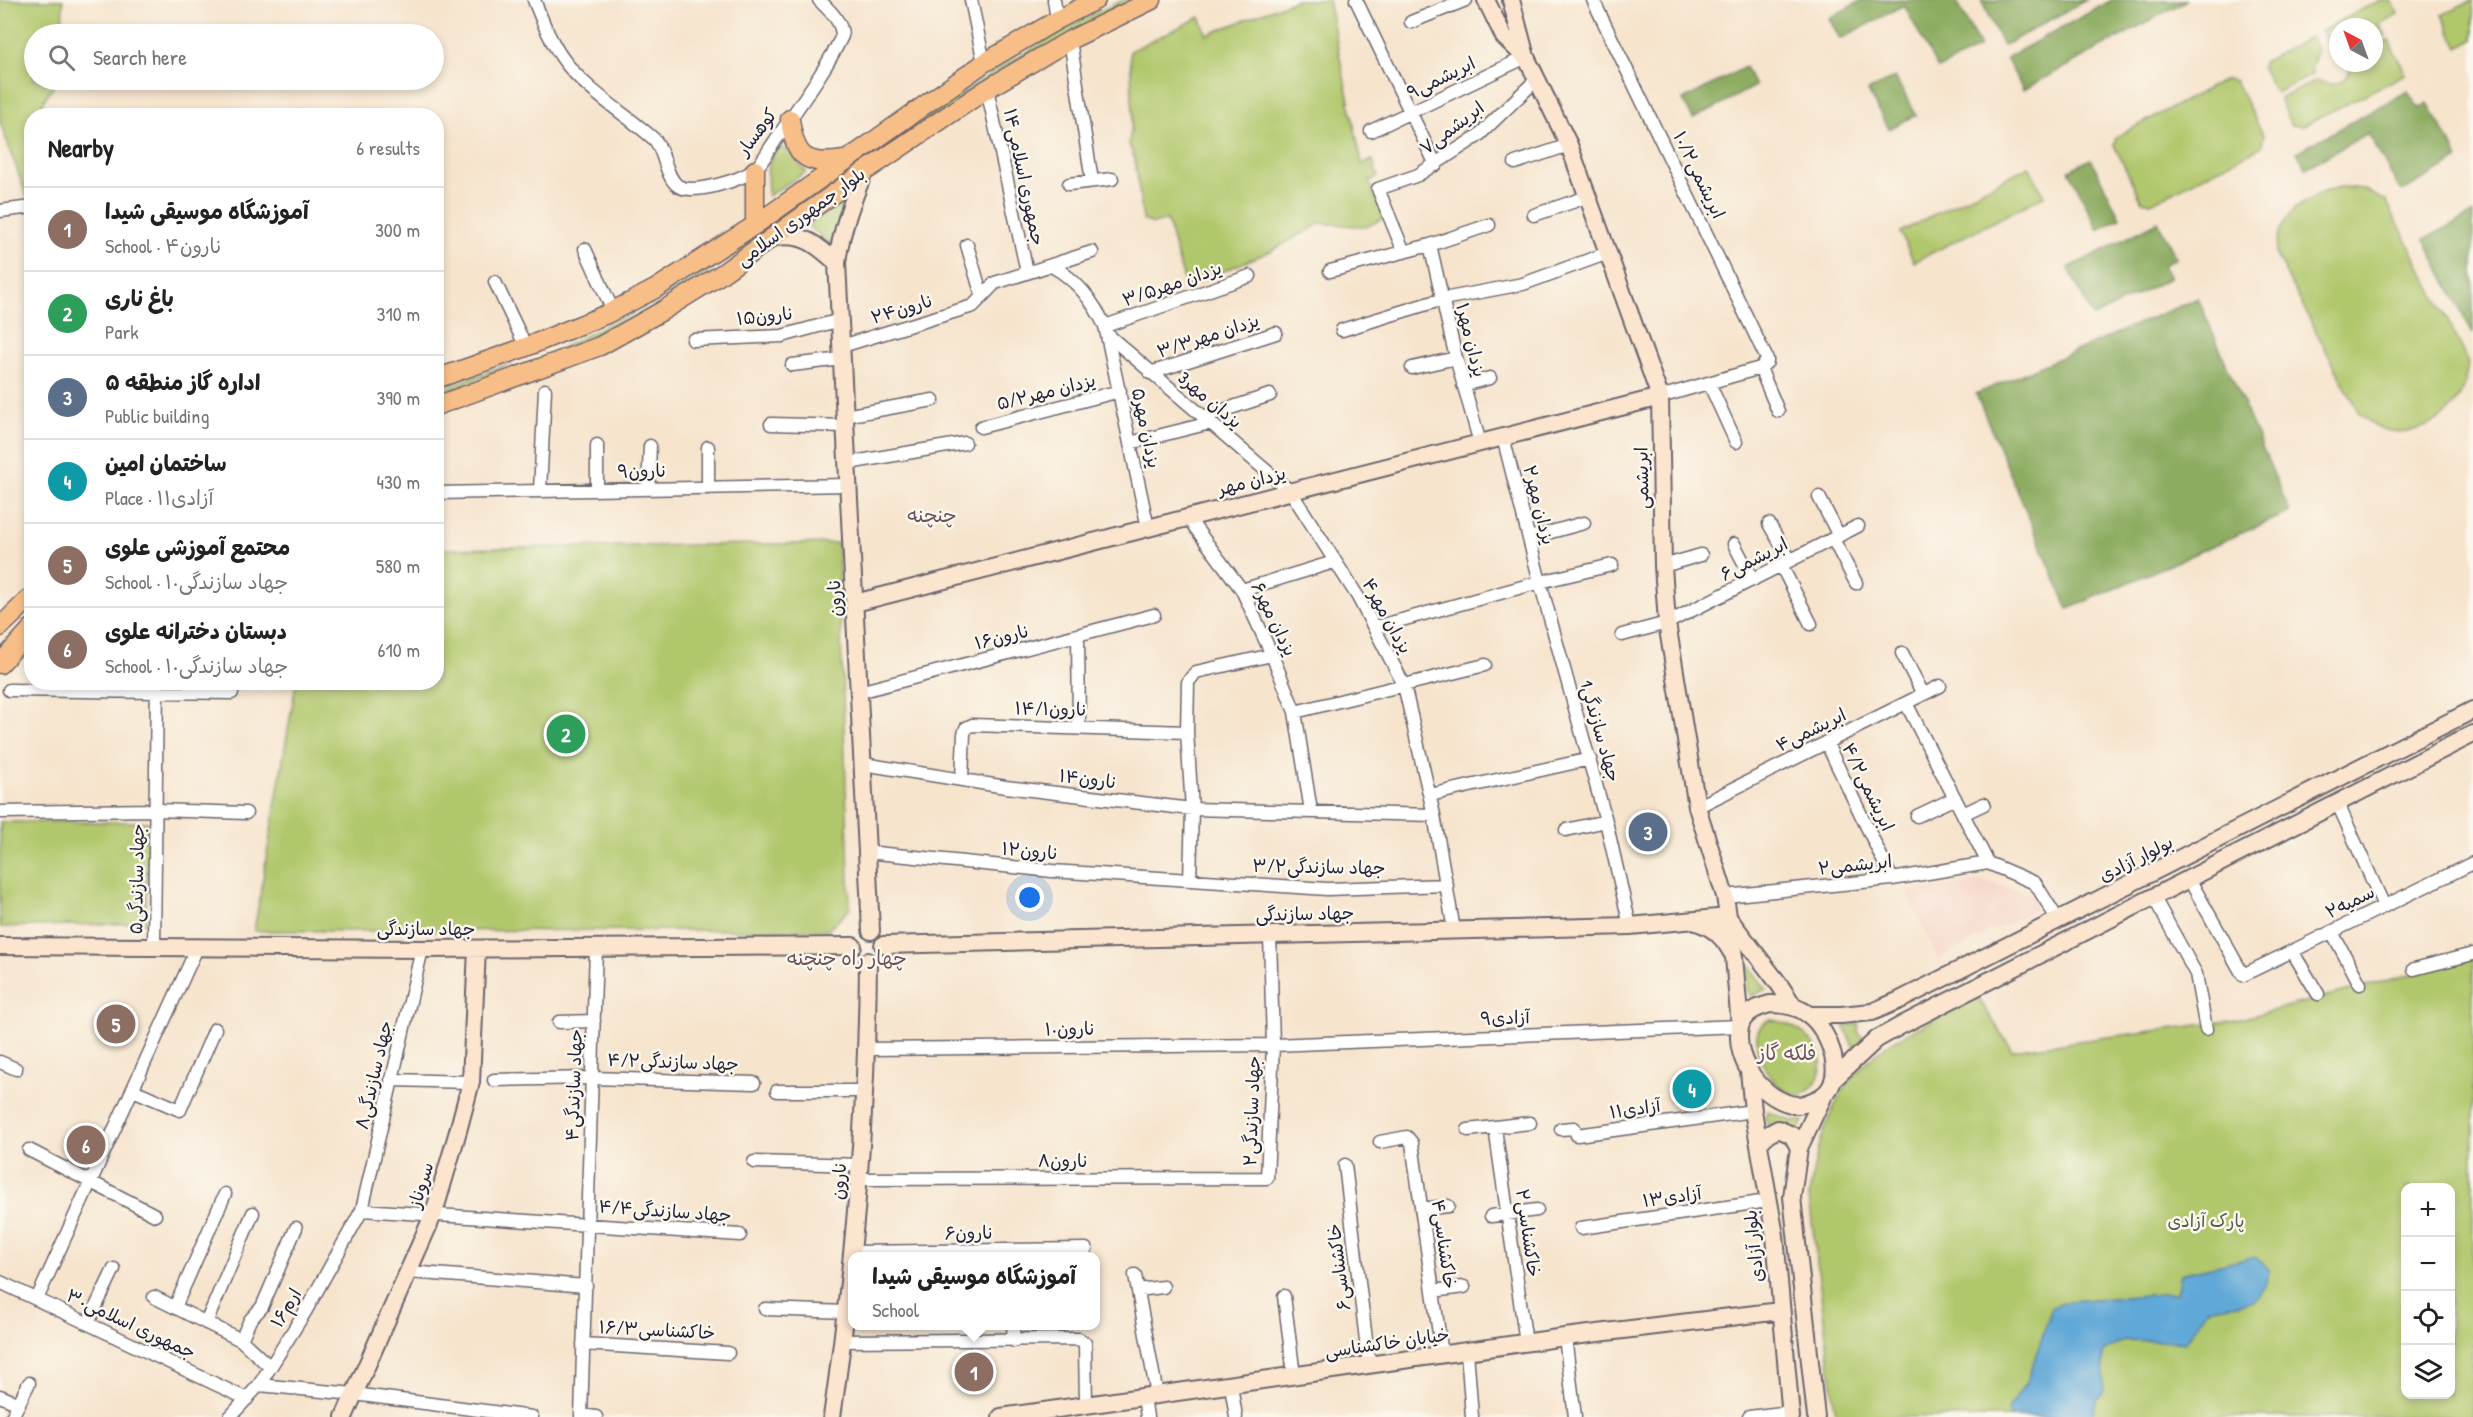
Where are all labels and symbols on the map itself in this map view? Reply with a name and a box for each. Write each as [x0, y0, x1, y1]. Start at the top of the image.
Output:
north arrow [2329, 18, 2383, 72]
street label: ابریشمی۹ [1402, 50, 1479, 105]
street label: ابریشمی۷ [1414, 95, 1489, 160]
street label: کوهسار [729, 103, 783, 162]
street label: جمهوری اسلامی۱۴ [998, 106, 1051, 248]
street label: ۱۰/۲ابریشمی [1668, 127, 1731, 223]
street label: بلوار جمهوری اسلامی [731, 161, 870, 272]
street label: ۳/۵یزدان مهر [1119, 255, 1225, 312]
street label: نارون۲۴ [868, 287, 936, 330]
street label: نارون۱۵ [735, 300, 795, 331]
street label: یزدان مهر۱ [1450, 300, 1493, 380]
street label: ۳/۳یزدان مهر [1154, 307, 1262, 364]
street label: 3یزدان مهر [1173, 365, 1248, 434]
street label: ۵/۲یزدان مهر [994, 367, 1098, 416]
street label: یزدان مهر۵ [1126, 385, 1167, 470]
street label: ابریشمی [1628, 447, 1655, 509]
street label: نارون۹ [617, 458, 667, 483]
street label: یزدان مهر [1213, 460, 1288, 501]
street label: یزدان مهر۲ [1518, 463, 1561, 547]
district label: چنچنه [907, 501, 957, 528]
street label: ابریشمی۶ [1716, 531, 1792, 586]
street label: یزدان مهر۴ [1357, 574, 1418, 658]
street label: یزدان مهر۶ [1246, 577, 1303, 660]
street label: نارون [821, 578, 848, 618]
street label: نارون۱۶ [972, 618, 1032, 655]
street label: 1جهاد سازندگی [1574, 677, 1627, 785]
street label: ۱۴/۱نارون [1015, 695, 1087, 722]
street label: ابریشمی۴ [1771, 702, 1850, 757]
pin: 2 [546, 712, 586, 756]
street label: ابریشمی۴/۲ [1836, 738, 1901, 835]
street label: نارون۱۴ [1058, 763, 1118, 794]
pin: 3 [1628, 810, 1668, 854]
street label: جهاد سازندگی۵ [123, 823, 150, 935]
street label: بولوار آزادی [2094, 829, 2177, 888]
street label: نارون۱۲ [1001, 836, 1059, 865]
street label: ابریشمی۲ [1817, 848, 1893, 881]
street label: ۳/۲جهاد سازندگی [1252, 853, 1386, 880]
street label: ۲سمیه [2321, 879, 2379, 924]
your location [1015, 883, 1044, 912]
street label: جهاد سازندگی [1255, 900, 1354, 927]
street label: جهاد سازندگی [377, 916, 475, 941]
district label: چهار راه چنچنه [787, 944, 907, 971]
pin: 5 [96, 1002, 136, 1046]
street label: آزادی۹ [1480, 1004, 1532, 1031]
street label: نارون۱۰ [1045, 1016, 1095, 1041]
street label: جهاد سازندگی۸ [349, 1018, 398, 1132]
street label: جهاد سازندگی۴ [559, 1029, 588, 1141]
district label: فلکه گاز [1756, 1039, 1816, 1066]
street label: ۴/۲جهاد سازندگی [607, 1047, 739, 1076]
street label: ۲جهاد سازندگی [1237, 1055, 1266, 1167]
pin: 4 [1672, 1066, 1712, 1112]
street label: آزادی۱۱ [1608, 1092, 1664, 1124]
pin: 6 [66, 1122, 106, 1168]
street label: نارون۸ [1038, 1148, 1088, 1173]
street label: سروناز [401, 1159, 439, 1213]
street label: نارون [825, 1161, 852, 1201]
street label: آزادی۱۳ [1641, 1180, 1705, 1213]
street label: خاکشناسی۲ [1510, 1187, 1547, 1279]
street label: ۴/۴جهاد سازندگی [598, 1193, 732, 1228]
street label: خاکشناسی۴ [1426, 1198, 1463, 1290]
park label: پارک آزادی [2167, 1208, 2245, 1233]
street label: بلوار آزادی [1737, 1209, 1770, 1283]
street label: نارون۶ [944, 1220, 994, 1245]
street label: خاکشناسی۶ [1321, 1222, 1356, 1312]
street label: جمهوری اسلامی۳۰ [62, 1283, 200, 1364]
street label: ارم۱۶ [264, 1283, 309, 1333]
street label: ۱۶/۳خاکشناسی [598, 1314, 716, 1345]
street label: خیابان خاکشناسی [1323, 1321, 1451, 1364]
pin: 1 [954, 1350, 994, 1394]

